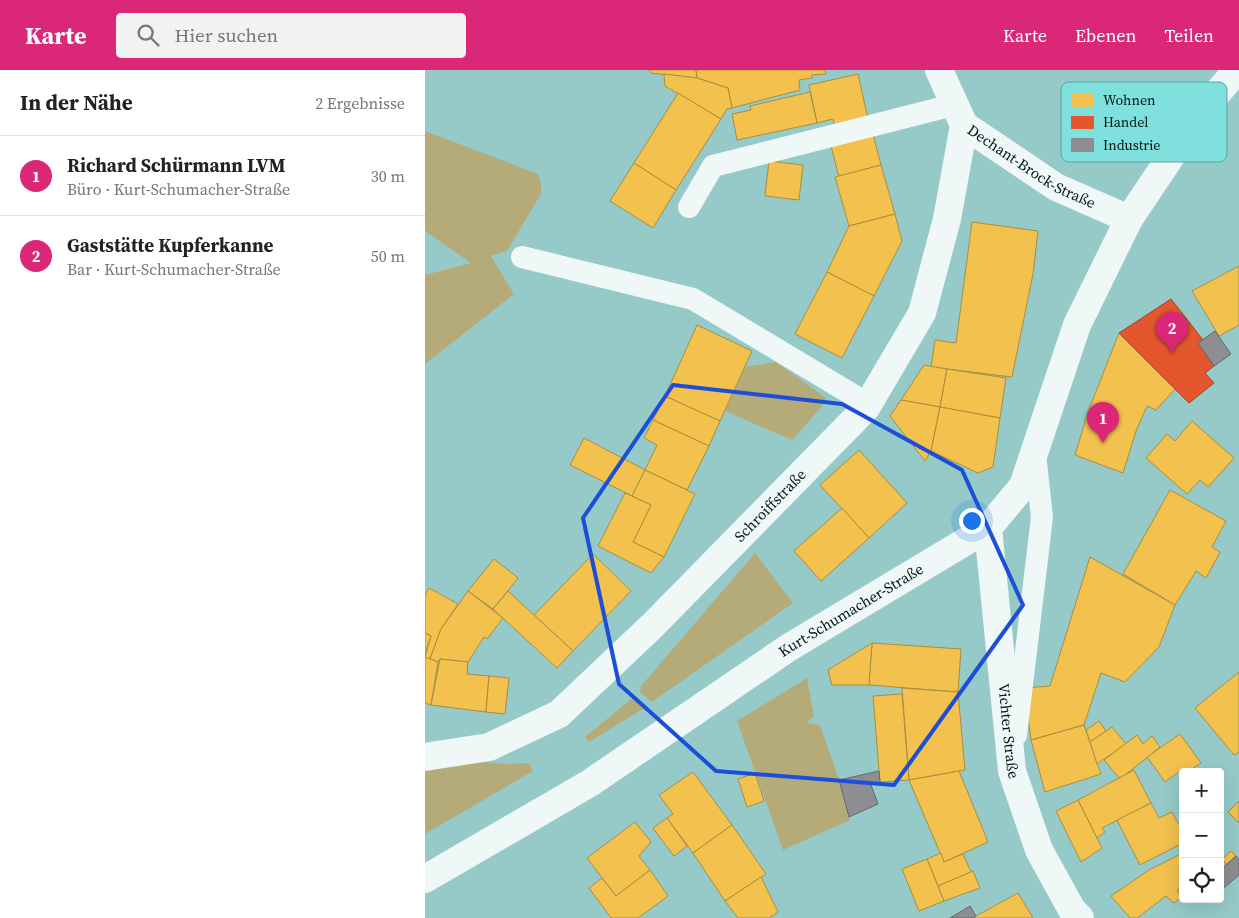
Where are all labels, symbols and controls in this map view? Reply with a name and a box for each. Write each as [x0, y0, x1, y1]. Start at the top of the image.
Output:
search box [116, 13, 466, 58]
text: Karte [25, 19, 86, 52]
icon: search [134, 21, 162, 49]
text: Hier suchen [174, 22, 278, 48]
text: Karte [1003, 23, 1047, 48]
text: Ebenen [1075, 23, 1136, 48]
text: Teilen [1164, 23, 1214, 48]
legend [1061, 82, 1227, 162]
text: In der Nähe [20, 88, 133, 117]
text: Wohnen [1103, 90, 1156, 110]
text: 2 Ergebnisse [315, 92, 405, 114]
text: Handel [1103, 112, 1148, 132]
street label: Dechant-Brock-Straße [963, 119, 1099, 213]
text: Industrie [1103, 135, 1161, 155]
text: Richard Schürmann LVM [67, 152, 286, 178]
text: 1 [32, 165, 40, 187]
text: 30 m [371, 165, 405, 187]
text: Büro · Kurt-Schumacher-Straße [67, 178, 290, 200]
text: Gaststätte Kupferkanne [67, 232, 274, 258]
text: 2 [32, 245, 40, 267]
text: 50 m [371, 245, 405, 267]
text: Bar · Kurt-Schumacher-Straße [67, 258, 281, 280]
pin: 2 [1156, 312, 1188, 353]
pin: 1 [1087, 402, 1119, 443]
street label: Schroiffstraße [729, 464, 811, 546]
your location [959, 508, 985, 534]
street label: Kurt-Schumacher-Straße [774, 558, 927, 662]
street label: Vichter Straße [993, 682, 1025, 782]
map controls [1179, 768, 1224, 903]
button: + [1179, 768, 1224, 813]
button: − [1179, 813, 1224, 858]
button: locate [1179, 858, 1224, 903]

